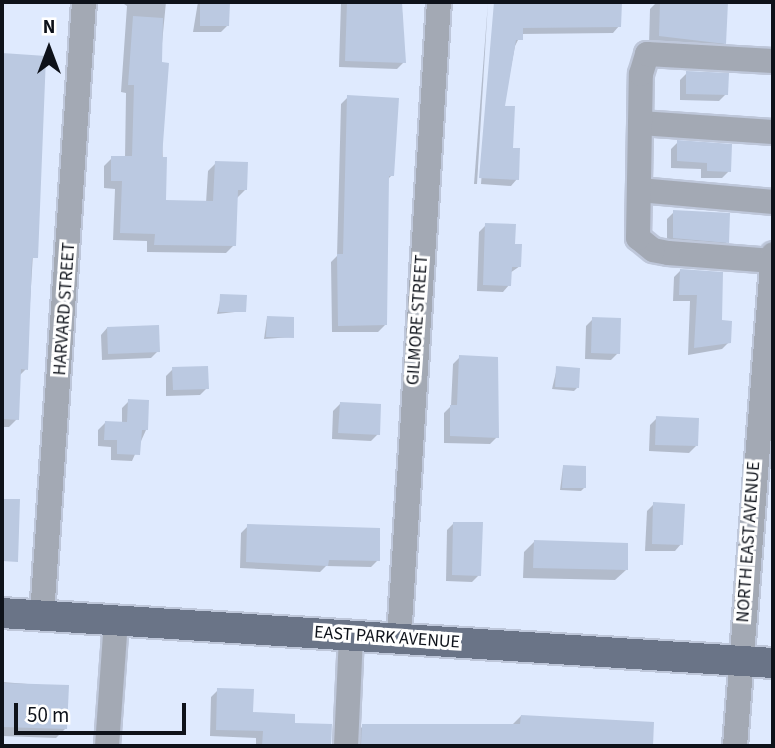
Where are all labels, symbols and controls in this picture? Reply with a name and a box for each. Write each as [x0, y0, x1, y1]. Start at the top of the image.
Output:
north arrow [14, 14, 84, 84]
text: N [43, 14, 55, 41]
street label: HARVARD STREET [50, 242, 80, 376]
street label: GILMORE STREET [403, 254, 433, 386]
street label: NORTH EAST AVENUE [733, 461, 765, 623]
street label: EAST PARK AVENUE [313, 622, 461, 654]
scale bar [18, 688, 189, 732]
text: 50 m [27, 700, 69, 730]

